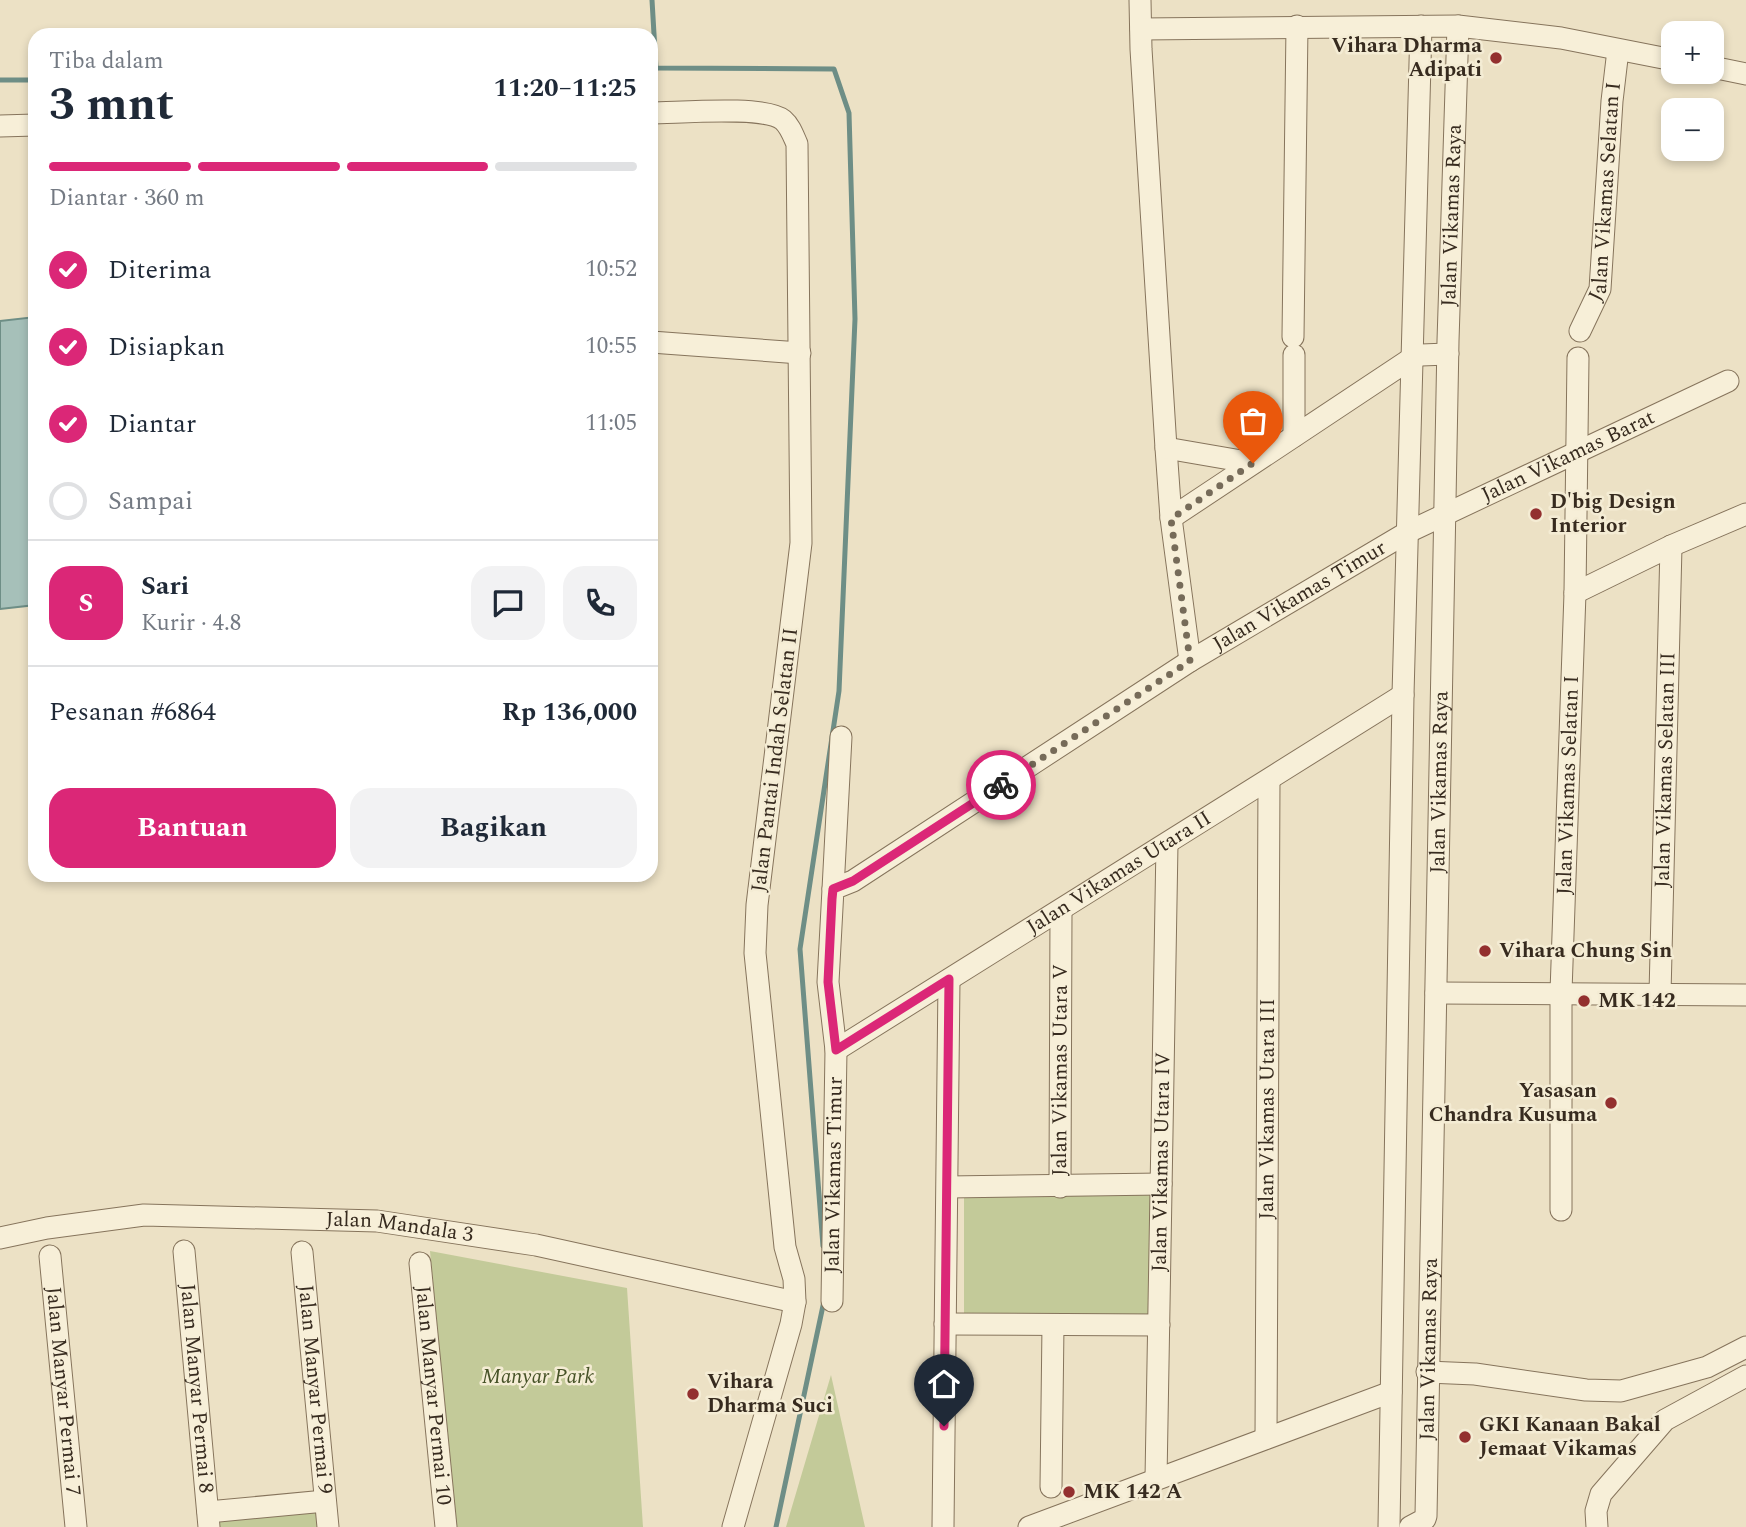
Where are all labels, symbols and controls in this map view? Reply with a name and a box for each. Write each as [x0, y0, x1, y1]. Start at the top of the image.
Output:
map controls [1661, 21, 1724, 161]
button: + [1661, 21, 1724, 84]
place label: Vihara Dharma Adipati [1331, 30, 1482, 86]
text: Tiba dalam [49, 44, 163, 79]
marker: Vihara Dharma Adipati [1488, 50, 1504, 66]
text: 11:20–11:25 [493, 68, 637, 108]
text: 3 mnt [49, 70, 174, 140]
street label: Jalan Vikamas Selatan I [1580, 80, 1630, 307]
button: − [1661, 98, 1724, 161]
street label: Jalan Vikamas Raya [1433, 123, 1471, 307]
text: Diantar · 360 m [49, 181, 204, 216]
text: Diterima [108, 250, 211, 290]
icon: check [49, 251, 87, 289]
text: 10:52 [585, 252, 637, 287]
text: Disiapkan [108, 327, 225, 367]
icon: check [49, 328, 87, 366]
text: 10:55 [585, 329, 637, 364]
pin [1223, 391, 1283, 463]
icon: bag [1234, 402, 1272, 440]
street label: Jalan Vikamas Barat [1476, 402, 1660, 511]
text: Diantar [108, 404, 196, 444]
icon: check [49, 405, 87, 443]
text: 11:05 [585, 406, 637, 441]
text: Sampai [108, 481, 193, 521]
place label: D'big Design Interior [1550, 486, 1676, 542]
marker: D'big Design Interior [1528, 506, 1544, 522]
street label: Jalan Vikamas Timur [1207, 532, 1393, 660]
text: Sari [141, 566, 189, 606]
button: chat [471, 566, 545, 640]
button: phone [563, 566, 637, 640]
text: S [79, 583, 93, 623]
text: Kurir · 4.8 [141, 606, 241, 641]
street label: Jalan Pantai Indah Selatan II [743, 626, 807, 894]
street label: Jalan Vikamas Selatan III [1647, 652, 1684, 888]
street label: Jalan Vikamas Selatan I [1548, 675, 1588, 895]
street label: Jalan Vikamas Raya [1422, 690, 1457, 874]
text: Pesanan #6864 [49, 692, 216, 732]
text: Rp 136,000 [502, 692, 637, 732]
courier [966, 750, 1036, 820]
icon: bike [982, 766, 1020, 804]
button: Bantuan [49, 788, 336, 868]
button: Bagikan [350, 788, 637, 868]
street label: Jalan Vikamas Utara II [1020, 803, 1218, 943]
place label: Vihara Chung Sin [1499, 935, 1672, 967]
marker: Vihara Chung Sin [1477, 943, 1493, 959]
street label: Jalan Vikamas Utara V [1044, 964, 1077, 1176]
place label: MK 142 [1598, 985, 1676, 1017]
marker: MK 142 [1576, 993, 1592, 1009]
street label: Jalan Vikamas Utara III [1251, 998, 1284, 1220]
street label: Jalan Vikamas Utara IV [1144, 1052, 1179, 1273]
place label: Yasasan Chandra Kusuma [1429, 1075, 1597, 1131]
street label: Jalan Vikamas Timur [816, 1076, 852, 1274]
marker: Yasasan Chandra Kusuma [1603, 1095, 1619, 1111]
street label: Jalan Mandala 3 [325, 1204, 476, 1251]
street label: Jalan Vikamas Raya [1411, 1257, 1447, 1441]
street label: Jalan Manyar Permai 8 [171, 1282, 222, 1495]
street label: Jalan Manyar Permai 9 [289, 1283, 341, 1496]
street label: Jalan Manyar Permai 10 [406, 1284, 460, 1507]
street label: Jalan Manyar Permai 7 [37, 1285, 89, 1498]
pin [914, 1354, 974, 1426]
park label: Manyar Park [482, 1361, 594, 1393]
icon: home [925, 1365, 963, 1403]
place label: Vihara Dharma Suci [707, 1366, 833, 1422]
marker: Vihara Dharma Suci [685, 1386, 701, 1402]
place label: GKI Kanaan Bakal Jemaat Vikamas [1479, 1409, 1661, 1465]
marker: GKI Kanaan Bakal Jemaat Vikamas [1457, 1429, 1473, 1445]
place label: MK 142 A [1083, 1476, 1182, 1508]
marker: MK 142 A [1061, 1484, 1077, 1500]

